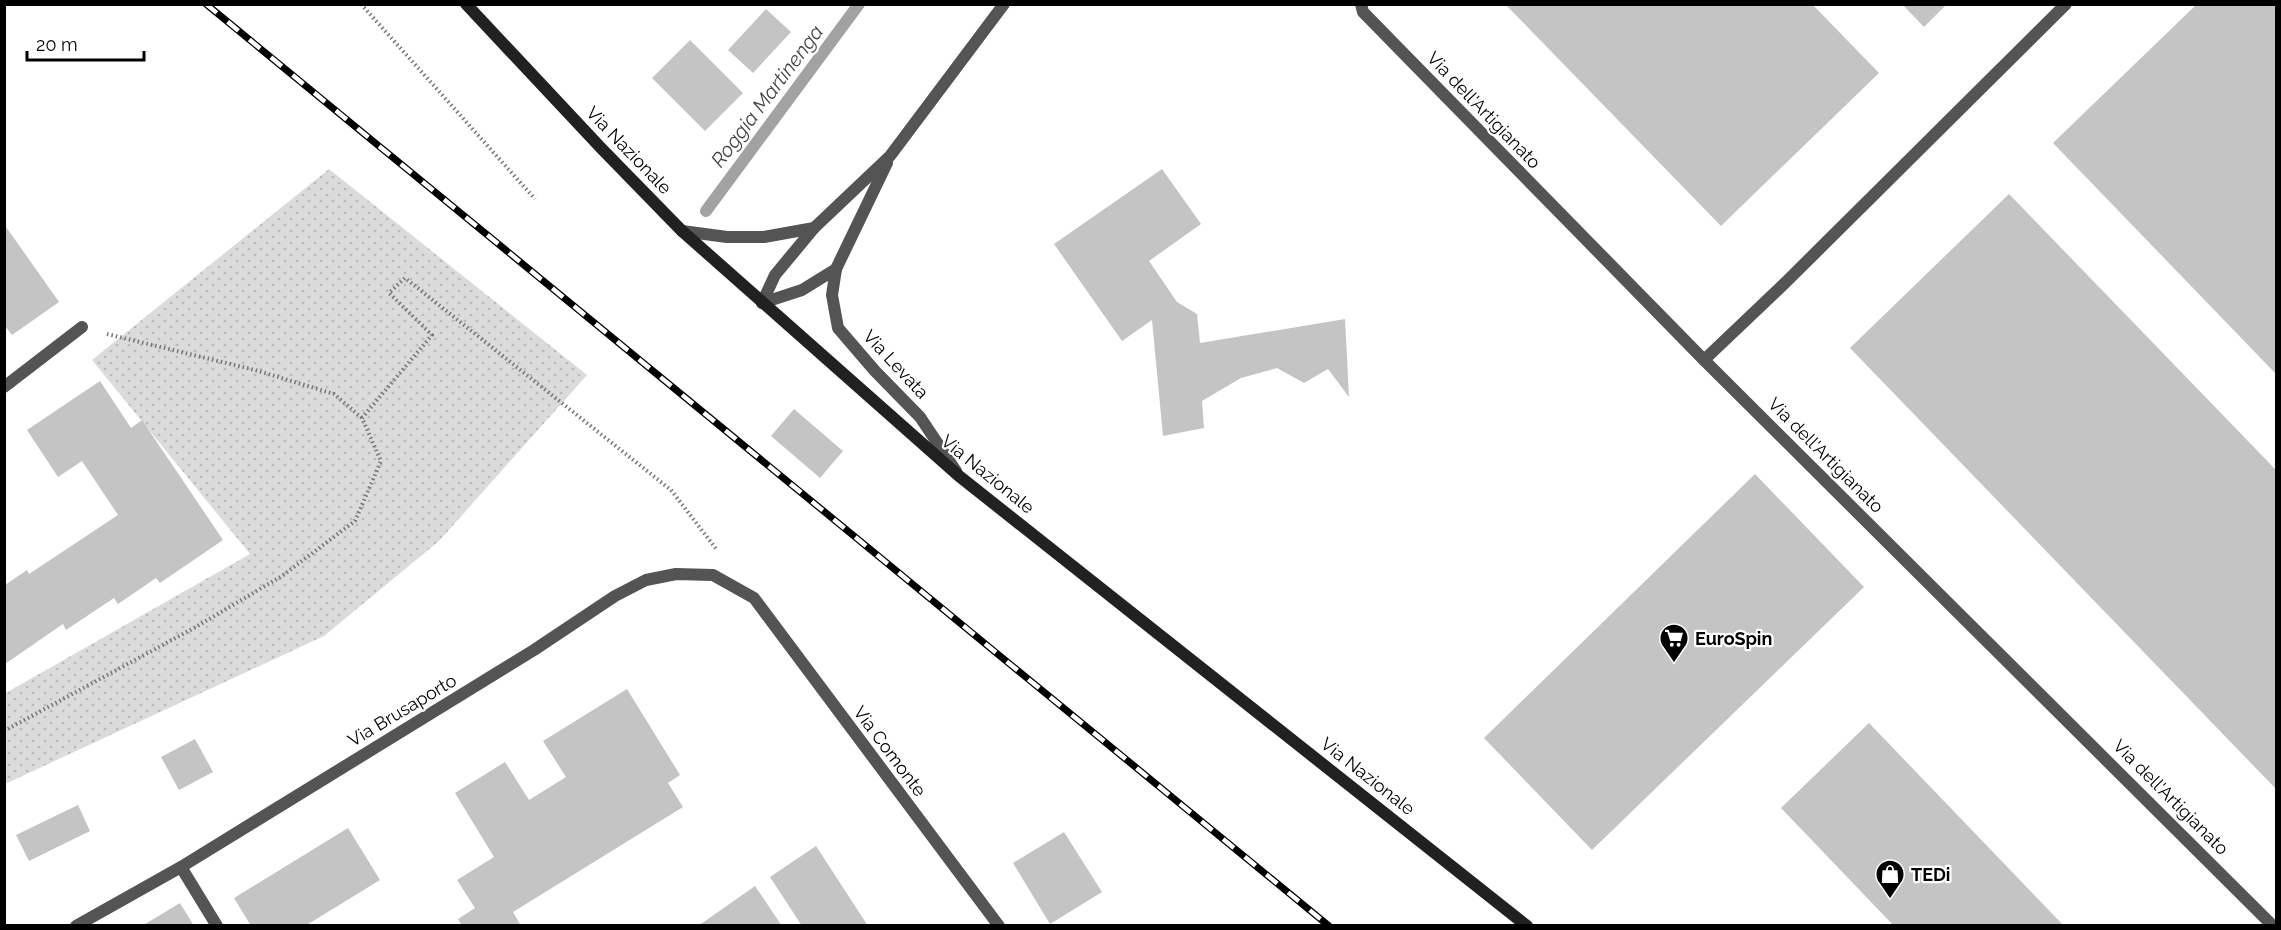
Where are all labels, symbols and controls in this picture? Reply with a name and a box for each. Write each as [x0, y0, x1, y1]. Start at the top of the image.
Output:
water label: Roggia Martinenga [706, 20, 828, 172]
scale bar [27, 24, 144, 62]
text: 20 m [36, 34, 78, 55]
street label: Via dell'Artigianato [1423, 47, 1545, 173]
street label: Via Nazionale [582, 102, 676, 198]
street label: Via Levata [859, 325, 933, 403]
street label: Via dell'Artigianato [1764, 393, 1888, 517]
street label: Via Nazionale [937, 430, 1039, 518]
supermarket icon: EuroSpin [1658, 622, 1690, 664]
place label: EuroSpin [1695, 628, 1772, 649]
street label: Via Brusaporto [344, 669, 460, 751]
street label: Via Comonte [849, 702, 931, 801]
street label: Via Nazionale [1317, 733, 1419, 819]
street label: Via dell'Artigianato [2109, 735, 2233, 859]
shop icon: TEDi [1874, 858, 1906, 900]
place label: TEDi [1911, 864, 1950, 885]

